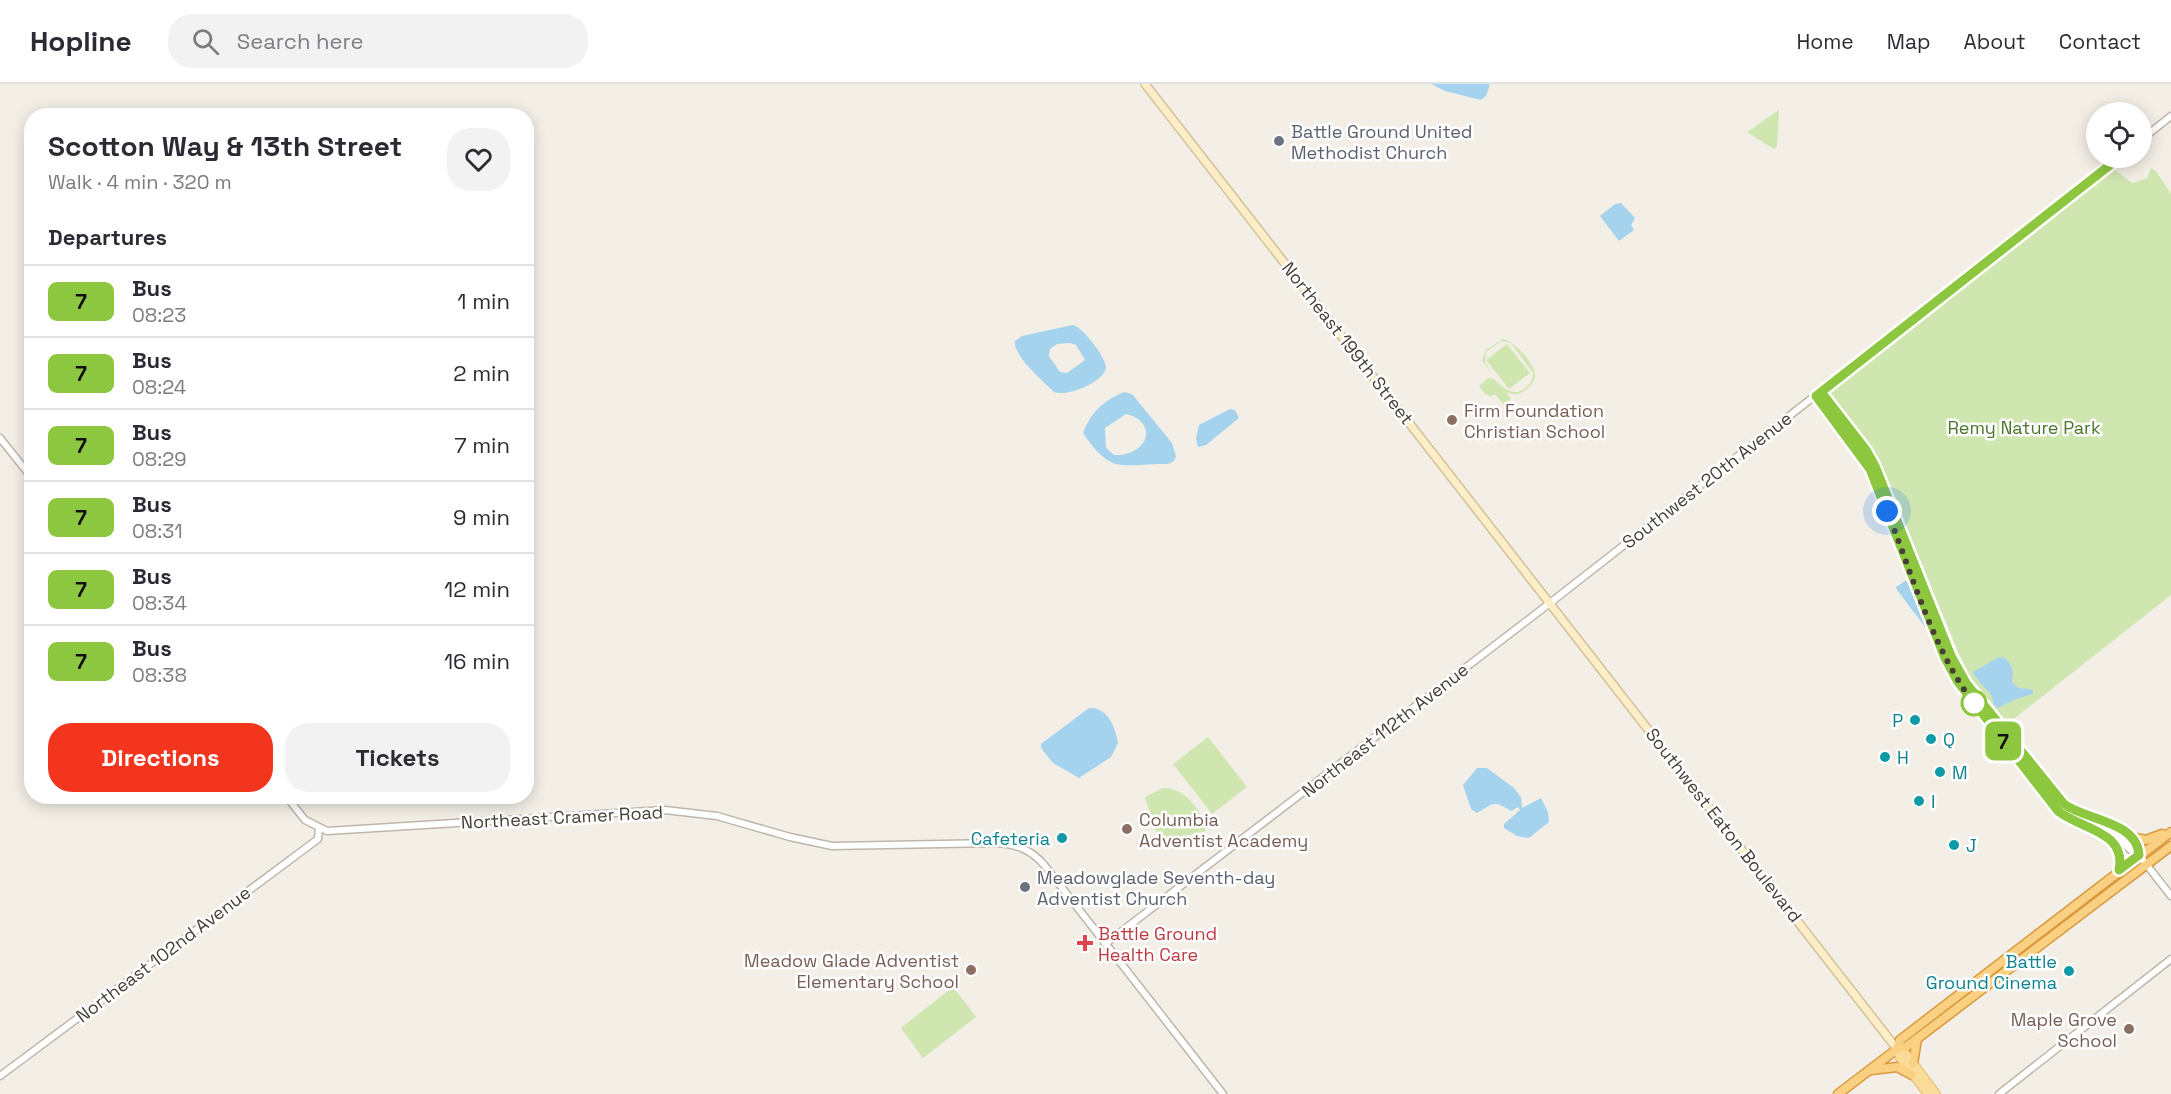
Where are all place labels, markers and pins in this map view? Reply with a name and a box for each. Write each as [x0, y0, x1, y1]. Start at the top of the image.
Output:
place label: Battle Ground United Methodist Church [1291, 120, 1472, 164]
marker: Battle Ground United Methodist Church [1272, 134, 1286, 148]
place label: Firm Foundation Christian School [1464, 399, 1605, 443]
marker: Firm Foundation Christian School [1445, 413, 1459, 427]
unlabelled marker [1961, 690, 1987, 716]
place label: P [1892, 709, 1903, 732]
marker: P [1908, 713, 1922, 727]
place label: Q [1943, 728, 1955, 751]
marker: Q [1924, 732, 1938, 746]
place label: H [1897, 746, 1909, 769]
marker: H [1878, 750, 1892, 764]
place label: M [1952, 761, 1968, 784]
marker: M [1933, 765, 1947, 779]
place label: I [1931, 790, 1935, 813]
marker: I [1912, 794, 1926, 808]
place label: Columbia Adventist Academy [1139, 808, 1308, 852]
marker: Columbia Adventist Academy [1120, 822, 1134, 836]
place label: Cafeteria [971, 827, 1050, 850]
marker: Cafeteria [1055, 831, 1069, 845]
place label: J [1966, 834, 1977, 857]
marker: J [1947, 838, 1961, 852]
place label: Meadowglade Seventh-day Adventist Church [1037, 866, 1275, 910]
marker: Meadowglade Seventh-day Adventist Church [1018, 880, 1032, 894]
place label: Battle Ground Health Care [1098, 922, 1217, 966]
marker: Battle Ground Health Care [1076, 934, 1094, 952]
place label: Meadow Glade Adventist Elementary School [744, 949, 959, 993]
place label: Battle Ground Cinema [1926, 950, 2057, 994]
marker: Meadow Glade Adventist Elementary School [964, 963, 978, 977]
marker: Battle Ground Cinema [2062, 964, 2076, 978]
place label: Maple Grove School [2011, 1008, 2117, 1052]
marker: Maple Grove School [2122, 1022, 2136, 1036]

